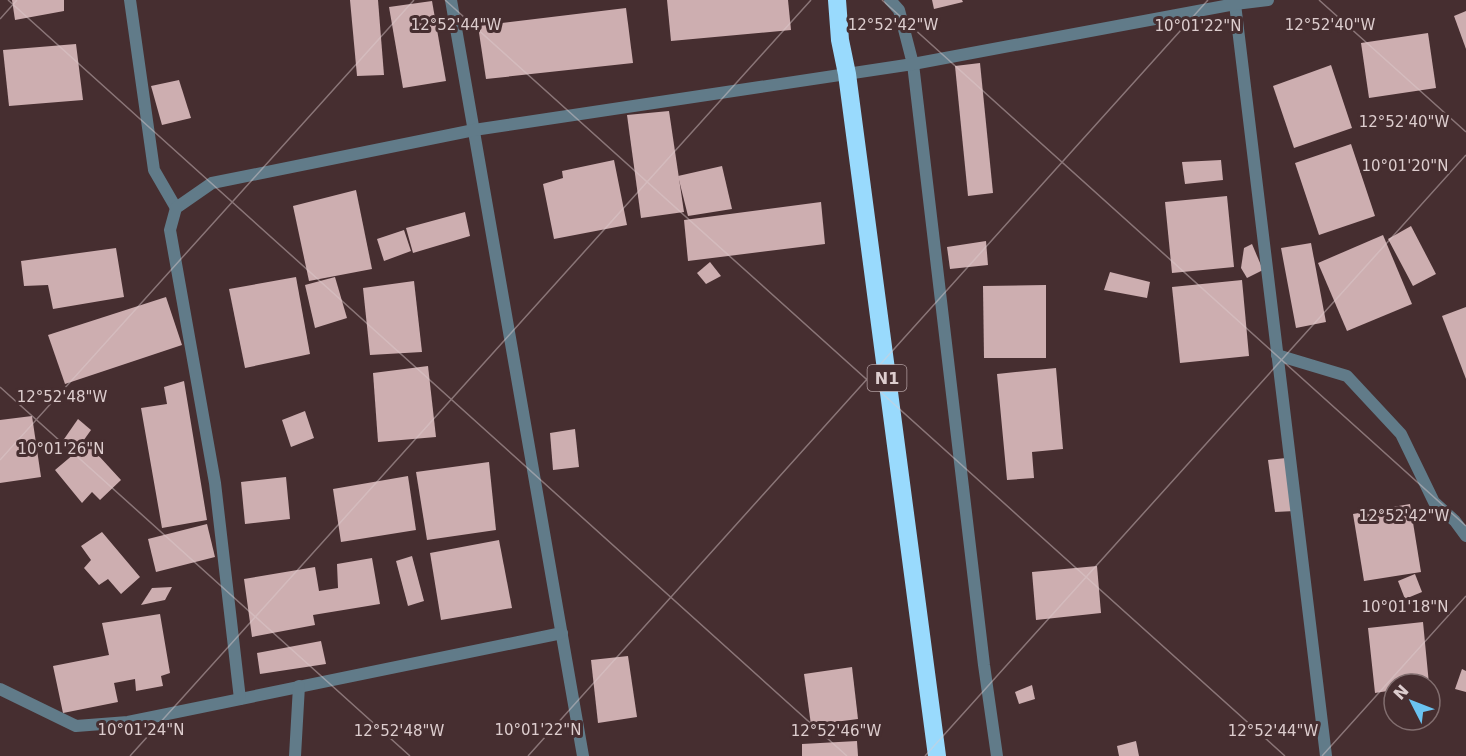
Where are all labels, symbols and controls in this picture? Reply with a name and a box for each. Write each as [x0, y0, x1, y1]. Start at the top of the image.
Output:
text: 12°52'44"W [411, 16, 501, 34]
text: 12°52'42"W [848, 16, 938, 34]
text: 12°52'40"W [1285, 16, 1375, 34]
text: 10°01'22"N [1154, 17, 1242, 35]
text: 12°52'40"W [1359, 113, 1449, 131]
text: 10°01'20"N [1361, 157, 1449, 175]
road number: N1 [868, 365, 906, 391]
text: 12°52'48"W [17, 388, 107, 406]
text: 10°01'26"N [17, 440, 105, 458]
text: 12°52'42"W [1359, 507, 1449, 525]
text: 10°01'18"N [1361, 598, 1449, 616]
north arrow [1382, 672, 1442, 732]
text: N [1390, 681, 1413, 704]
text: 10°01'24"N [97, 721, 185, 739]
text: 10°01'22"N [494, 721, 582, 739]
text: 12°52'48"W [354, 722, 444, 740]
text: 12°52'46"W [791, 722, 881, 740]
text: 12°52'44"W [1228, 722, 1318, 740]

